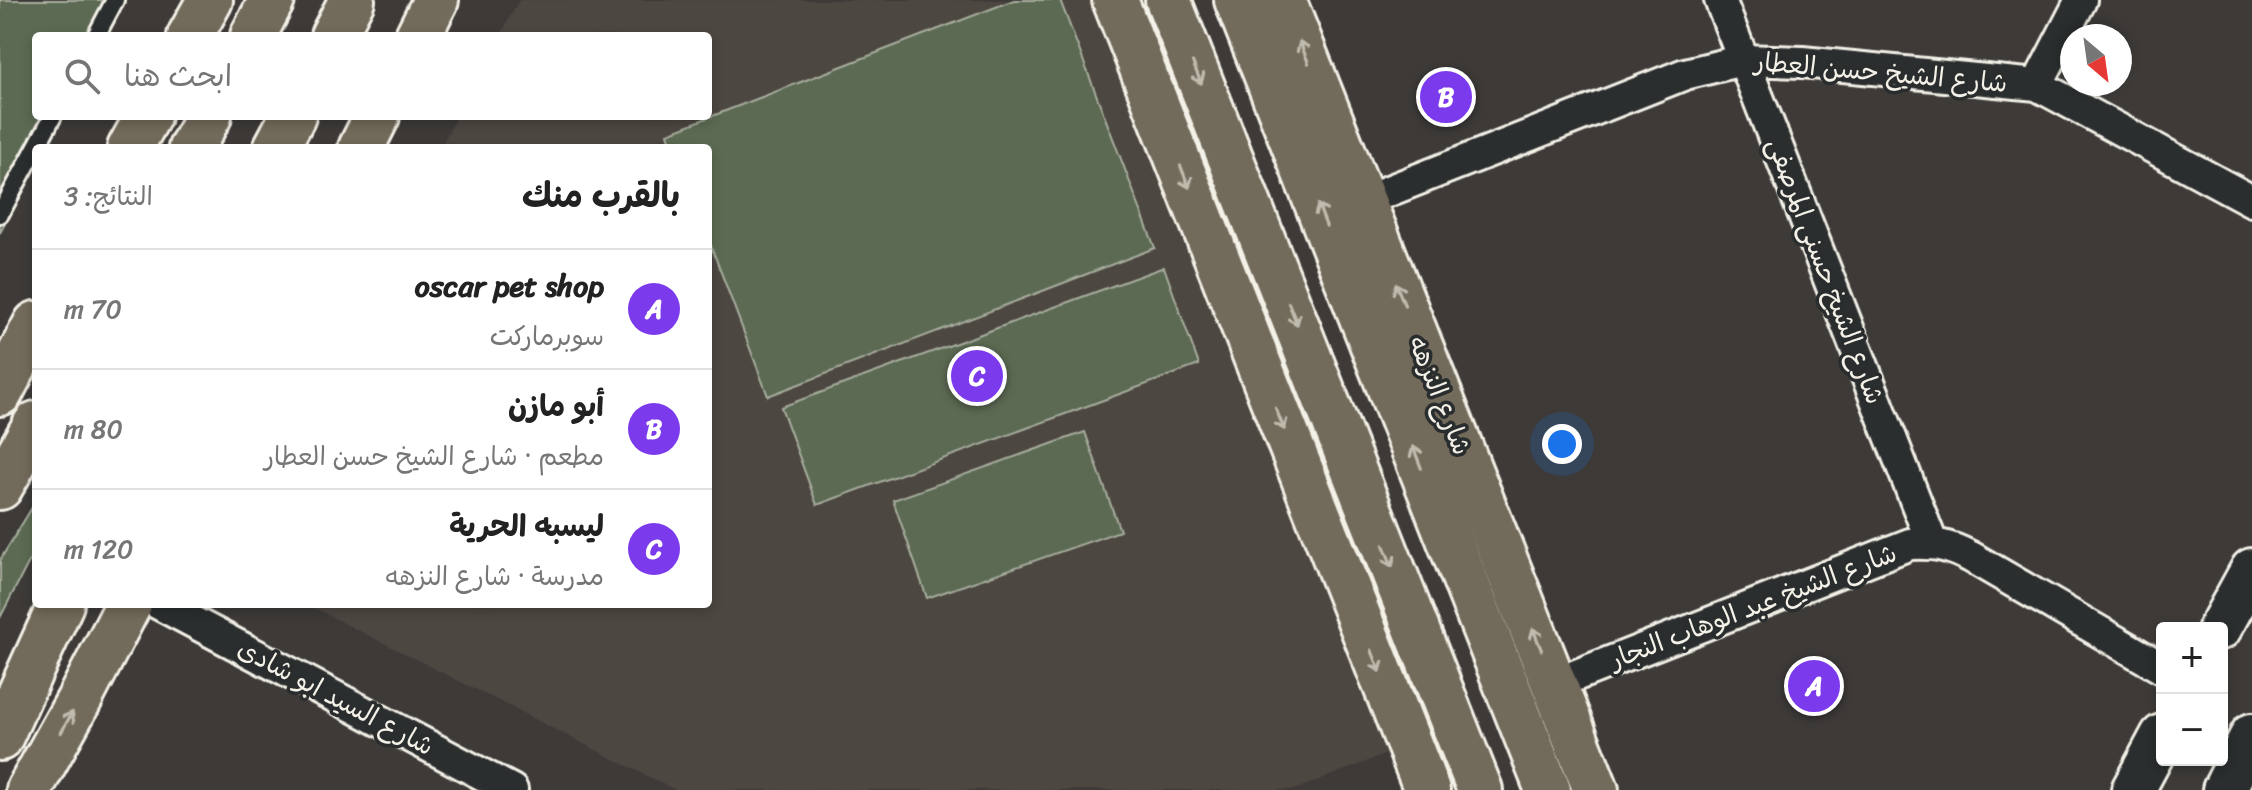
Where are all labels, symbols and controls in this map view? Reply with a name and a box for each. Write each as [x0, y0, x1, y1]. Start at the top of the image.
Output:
north arrow [2060, 24, 2132, 96]
search box [32, 32, 712, 120]
street label: شارع الشيخ حسن العطار [1751, 38, 2009, 106]
one-way arrow [1296, 40, 1310, 65]
text: ابحث هنا [124, 49, 232, 103]
icon: search [60, 54, 104, 98]
one-way arrow [1191, 60, 1205, 85]
pin: B [1420, 67, 1472, 127]
street label: شارع الشيخ حسنى المرصفى [1754, 131, 1898, 411]
one-way arrow [1179, 164, 1193, 189]
text: بالقرب منك [522, 166, 680, 226]
text: النتائج: 3 [64, 173, 153, 219]
one-way arrow [1314, 203, 1328, 228]
text: oscar pet shop [415, 259, 604, 313]
one-way arrow [1392, 282, 1406, 306]
text: 70 m [64, 286, 122, 332]
text: A [645, 286, 663, 332]
one-way arrow [1286, 301, 1301, 326]
text: سوبرماركت [490, 313, 604, 359]
street label: شارع النزهه [1395, 328, 1485, 462]
pin: C [951, 346, 1003, 406]
text: أبو مازن [508, 379, 604, 433]
text: 80 m [64, 406, 123, 452]
text: B [646, 406, 662, 452]
one-way arrow [1274, 406, 1288, 431]
your location [1542, 424, 1582, 464]
text: مطعم · شارع الشيخ حسن العطار [264, 433, 604, 479]
one-way arrow [1409, 445, 1423, 470]
text: ليسبه الحرية [449, 499, 604, 553]
text: 120 m [64, 526, 133, 572]
text: C [646, 526, 662, 572]
street label: شارع الشيخ عبد الوهاب النجار [1601, 530, 1903, 683]
one-way arrow [1382, 543, 1396, 568]
text: مدرسة · شارع النزهه [385, 553, 604, 599]
map controls [2156, 622, 2228, 766]
button: + [2156, 622, 2228, 694]
street label: شارع السيد ابو شادى [229, 626, 443, 768]
one-way arrow [1529, 627, 1543, 652]
one-way arrow [1369, 648, 1384, 672]
pin: A [1788, 656, 1840, 716]
button: − [2156, 694, 2228, 766]
one-way arrow [59, 711, 75, 734]

